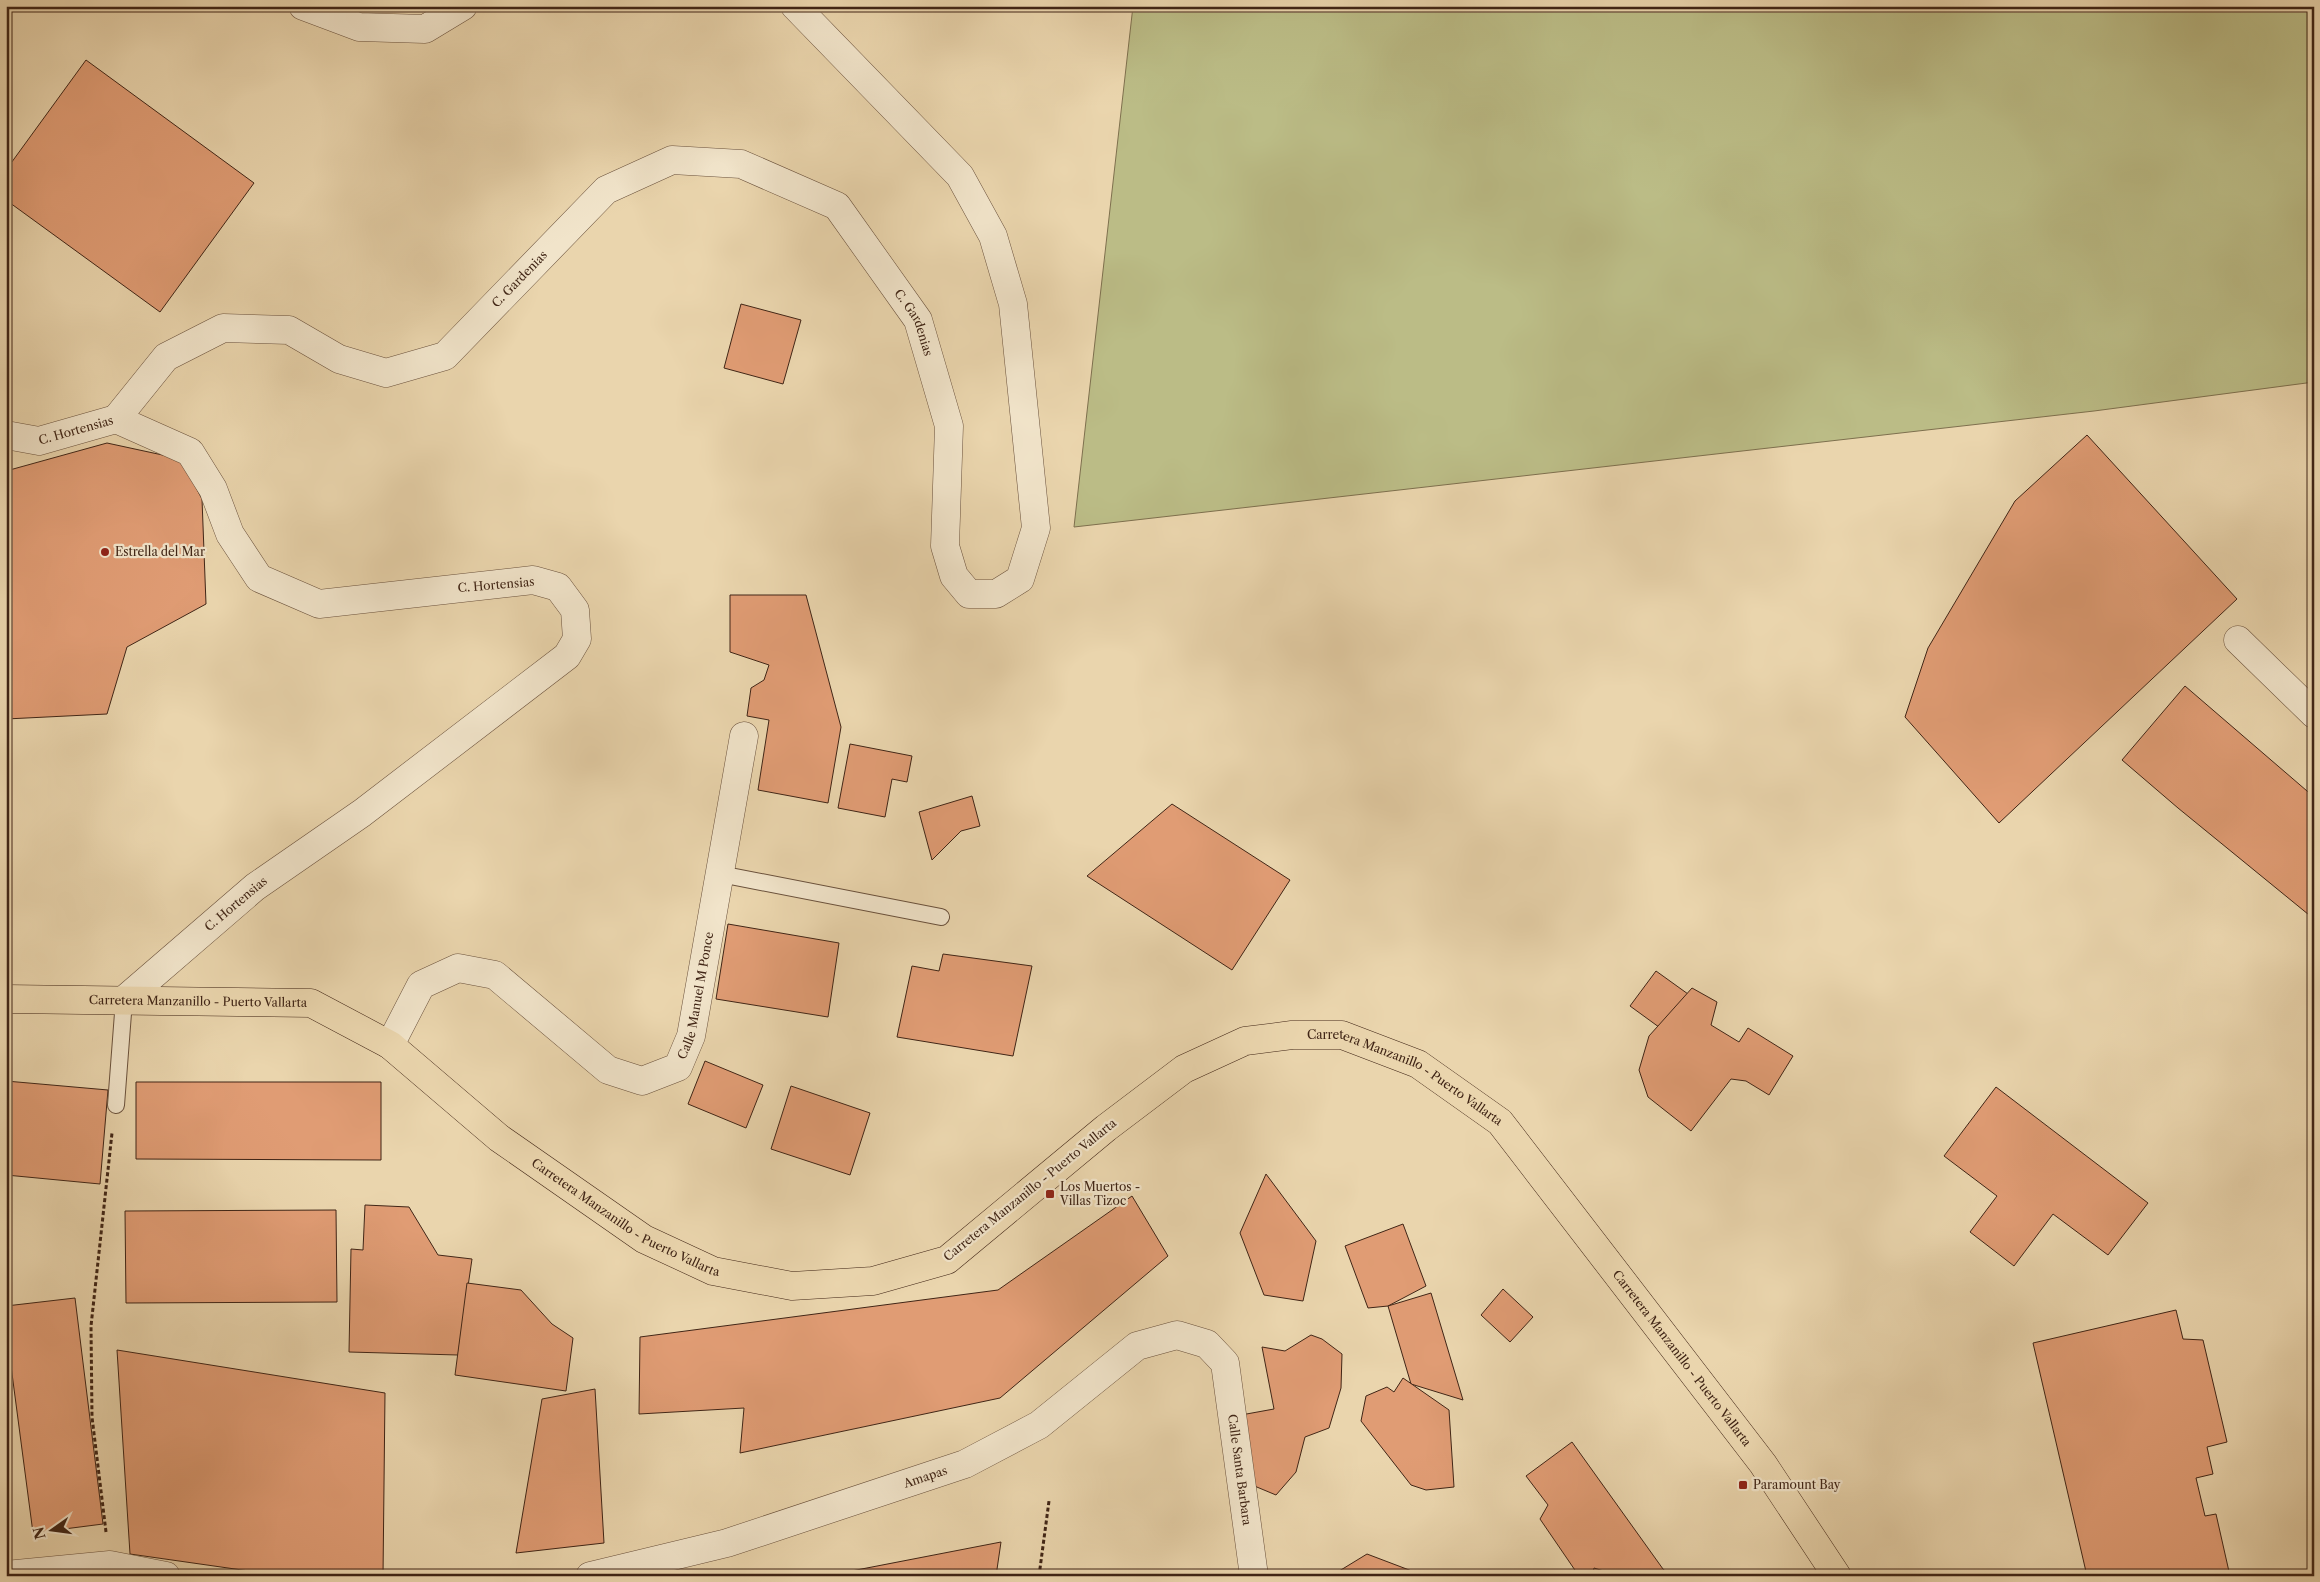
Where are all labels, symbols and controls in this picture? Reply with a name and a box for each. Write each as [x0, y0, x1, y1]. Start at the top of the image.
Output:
street label: C. Gardenias [488, 247, 550, 310]
street label: C. Gardenias [891, 286, 936, 358]
street label: C. Hortensias [37, 412, 115, 448]
place label: Estrella del Mar [115, 544, 205, 559]
marker: Estrella del Mar [99, 546, 111, 558]
street label: C. Hortensias [457, 574, 535, 595]
street label: C. Hortensias [201, 873, 270, 934]
street label: Calle Manuel M Ponce [674, 930, 716, 1062]
street label: Carretera Manzanillo - Puerto Vallarta [89, 992, 308, 1010]
street label: Carretera Manzanillo - Puerto Vallarta [1307, 1027, 1506, 1129]
street label: Carretera Manzanillo - Puerto Vallarta [940, 1115, 1120, 1264]
street label: Carretera Manzanillo - Puerto Vallarta [529, 1155, 722, 1279]
place label: Los Muertos - Villas Tizoc [1059, 1179, 1140, 1208]
marker: Los Muertos - Villas Tizoc [1044, 1188, 1056, 1200]
street label: Carretera Manzanillo - Puerto Vallarta [1610, 1267, 1755, 1450]
street label: Calle Santa Barbara [1225, 1413, 1255, 1527]
street label: Amapas [900, 1462, 949, 1491]
place label: Paramount Bay [1753, 1477, 1841, 1492]
marker: Paramount Bay [1737, 1479, 1749, 1491]
north arrow [28, 1504, 78, 1554]
text: N [29, 1525, 50, 1541]

